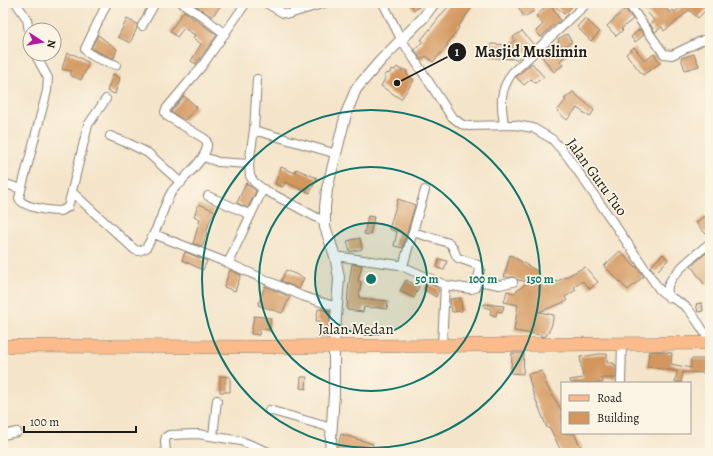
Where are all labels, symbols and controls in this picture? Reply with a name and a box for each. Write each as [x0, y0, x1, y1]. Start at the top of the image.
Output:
north arrow [22, 22, 62, 62]
text: N [43, 38, 59, 49]
callout: Masjid Muslimin [447, 38, 595, 66]
text: Masjid Muslimin [475, 41, 587, 63]
text: 1 [455, 44, 460, 60]
street label: Jalan Guru Tuo [562, 134, 632, 220]
text: 50 m [415, 271, 439, 287]
text: 100 m [469, 271, 497, 287]
text: 150 m [526, 271, 554, 287]
centre of rings [364, 272, 378, 286]
street label: Jalan Medan [318, 319, 394, 339]
legend [561, 382, 691, 434]
text: Road [597, 390, 623, 406]
scale bar [24, 408, 136, 434]
text: Building [597, 410, 639, 426]
text: 100 m [30, 414, 59, 430]

